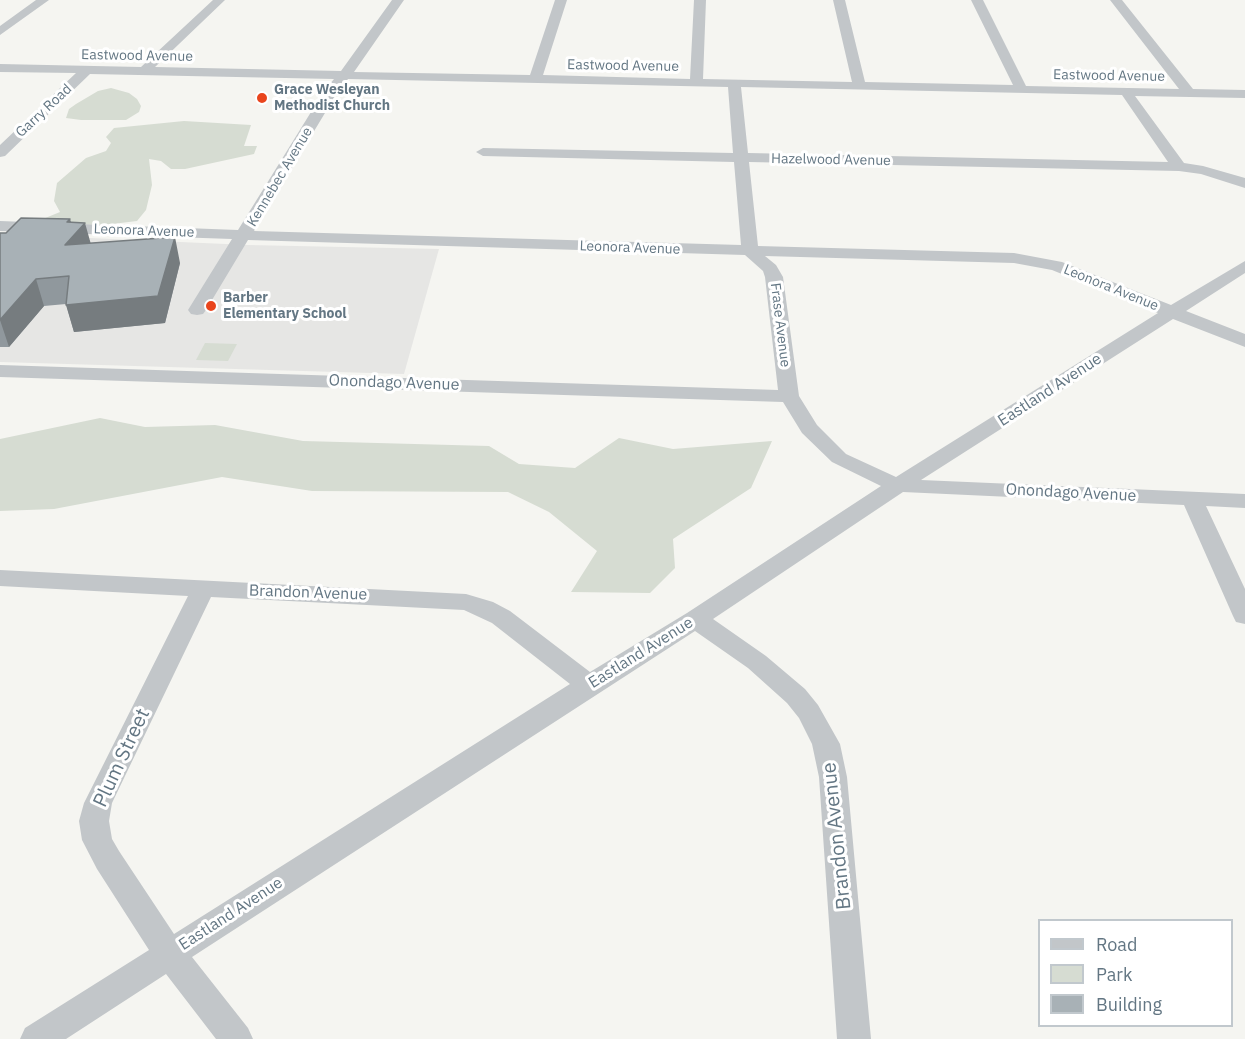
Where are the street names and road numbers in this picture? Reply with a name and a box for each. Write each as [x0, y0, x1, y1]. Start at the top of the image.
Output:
street label: Eastwood Avenue [81, 47, 193, 65]
street label: Eastwood Avenue [567, 57, 679, 75]
street label: Eastwood Avenue [1053, 67, 1165, 85]
street label: Garry Road [13, 81, 75, 141]
street label: Kennebec Avenue [244, 124, 316, 230]
street label: Hazelwood Avenue [771, 151, 891, 169]
street label: Leonora Avenue [93, 221, 195, 241]
street label: Leonora Avenue [579, 238, 681, 258]
street label: Leonora Avenue [1061, 261, 1161, 315]
street label: Frase Avenue [767, 282, 793, 368]
street label: Eastland Avenue [995, 349, 1105, 431]
street label: Onondago Avenue [328, 371, 460, 395]
street label: Onondago Avenue [1005, 480, 1137, 506]
street label: Brandon Avenue [248, 581, 368, 605]
street label: Eastland Avenue [585, 613, 697, 693]
street label: Plum Street [89, 705, 155, 811]
street label: Brandon Avenue [817, 761, 857, 911]
street label: Eastland Avenue [176, 873, 286, 955]

